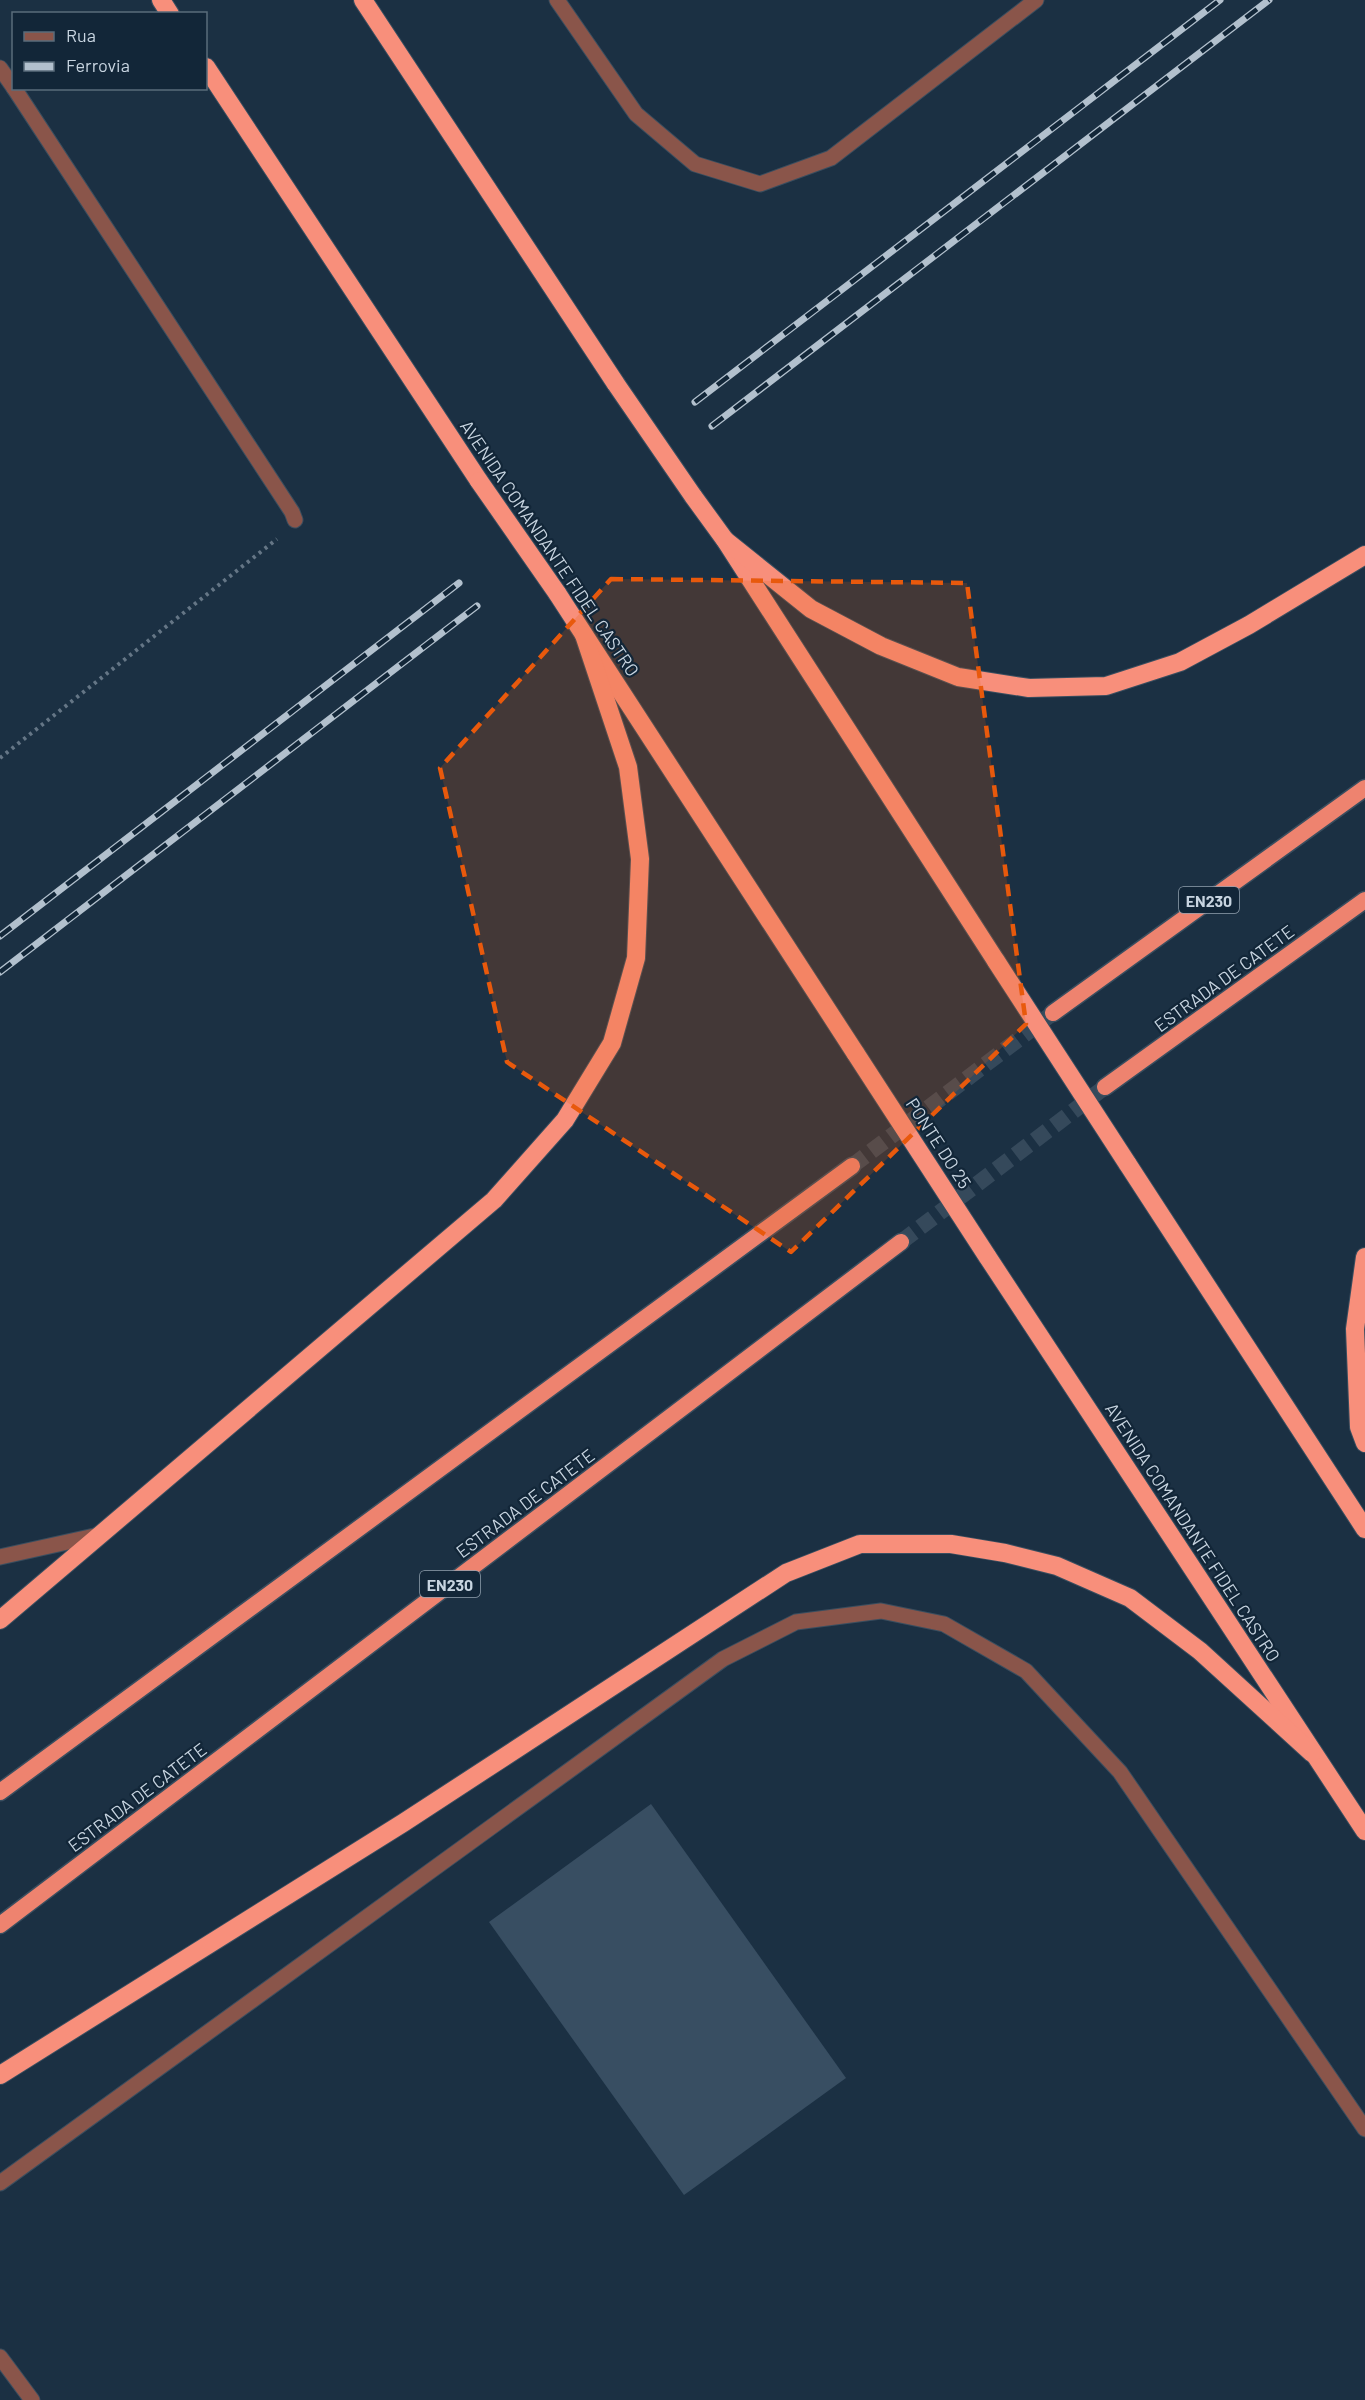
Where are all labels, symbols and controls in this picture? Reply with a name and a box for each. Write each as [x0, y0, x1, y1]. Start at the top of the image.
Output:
legend [12, 12, 207, 90]
text: Rua [66, 24, 96, 46]
text: Ferrovia [66, 54, 130, 76]
street label: AVENIDA COMANDANTE FIDEL CASTRO [456, 416, 644, 680]
road number: EN230 [1179, 887, 1239, 913]
street label: ESTRADA DE CATETE [1150, 920, 1298, 1036]
street label: PONTE DO 25 [902, 1094, 976, 1192]
street label: AVENIDA COMANDANTE FIDEL CASTRO [1101, 1398, 1285, 1666]
street label: ESTRADA DE CATETE [451, 1444, 599, 1562]
road number: EN230 [420, 1571, 480, 1597]
street label: ESTRADA DE CATETE [63, 1738, 211, 1856]

